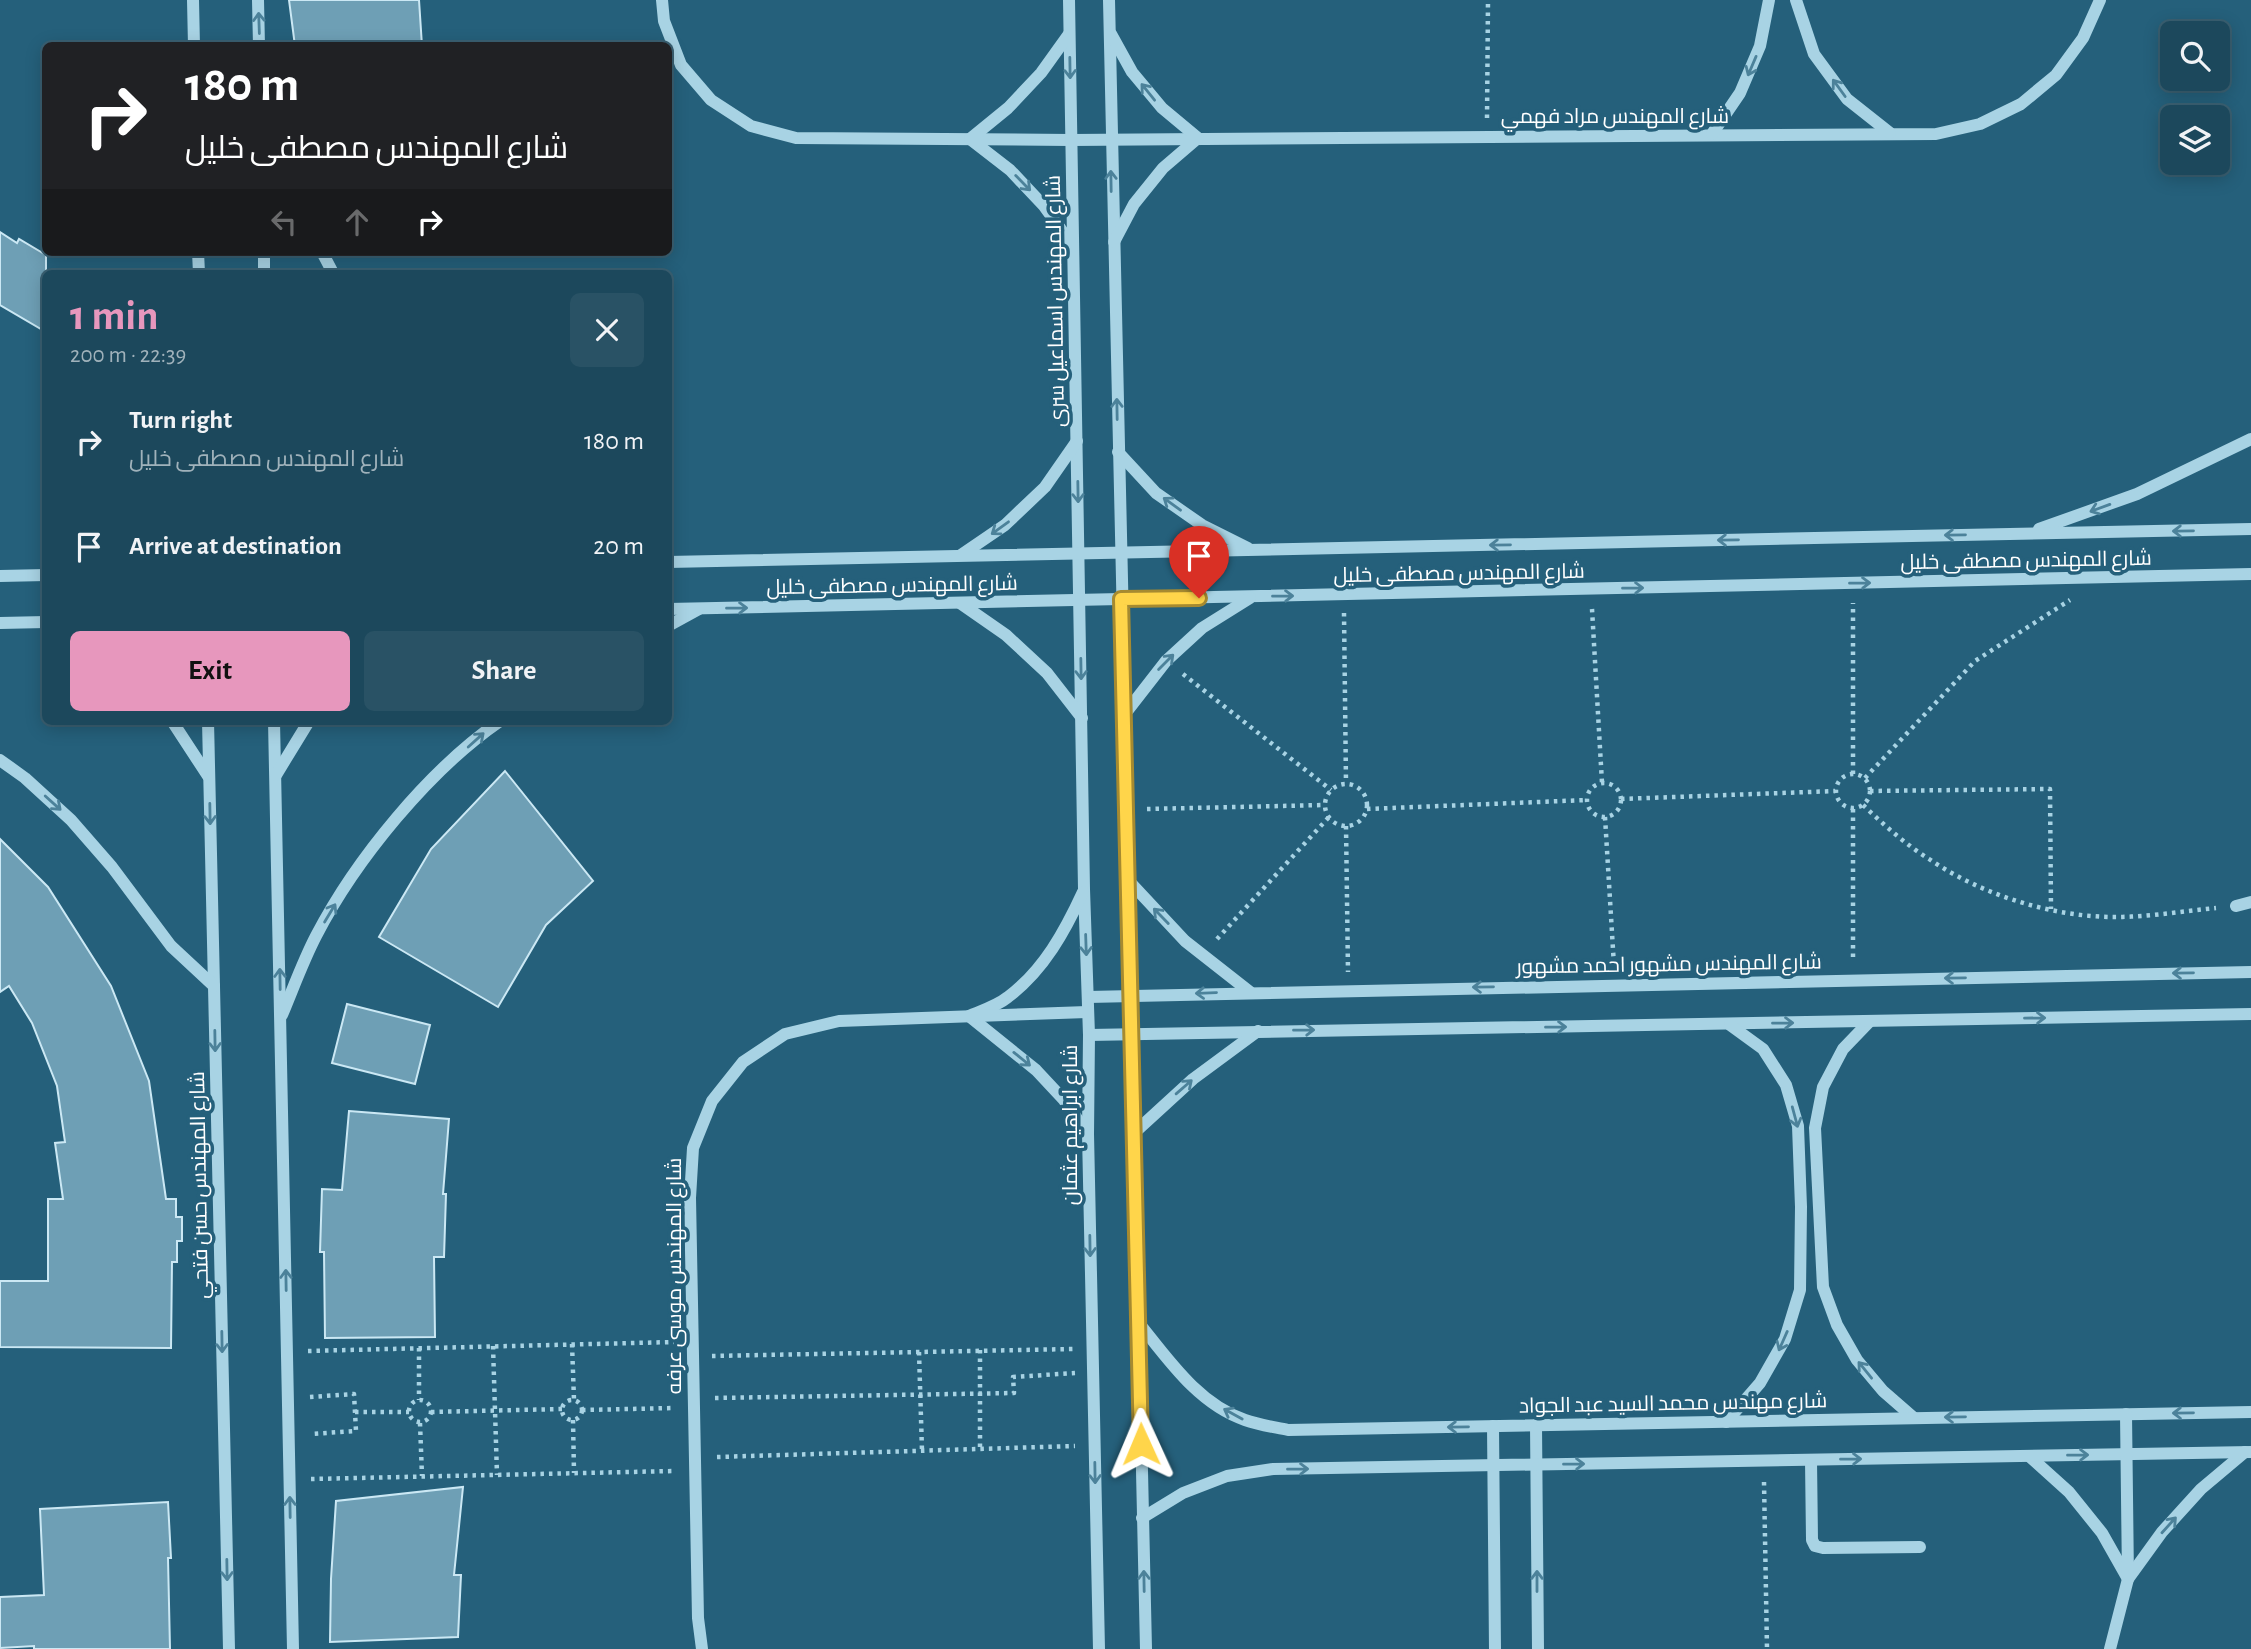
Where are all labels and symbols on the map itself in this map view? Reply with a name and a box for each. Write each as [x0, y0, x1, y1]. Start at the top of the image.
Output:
one-way arrow [252, 12, 265, 35]
one-way arrow [1744, 54, 1757, 76]
one-way arrow [1063, 56, 1077, 79]
one-way arrow [1832, 79, 1846, 98]
one-way arrow [1141, 83, 1156, 101]
street label: شارع المهندس مراد فهمي [1501, 106, 1729, 132]
one-way arrow [1105, 170, 1118, 193]
one-way arrow [1014, 174, 1031, 191]
street label: شارع المهندس اسماعيل سرى [1043, 175, 1071, 427]
one-way arrow [1110, 397, 1123, 420]
one-way arrow [1071, 480, 1085, 503]
one-way arrow [1163, 497, 1182, 511]
one-way arrow [2089, 502, 2111, 515]
one-way arrow [991, 521, 1010, 536]
one-way arrow [2172, 524, 2195, 537]
pin [1169, 526, 1229, 598]
one-way arrow [1944, 528, 1967, 542]
one-way arrow [1717, 533, 1740, 547]
one-way arrow [1489, 538, 1512, 552]
street label: شارع المهندس مصطفى خليل [1900, 548, 2152, 576]
street label: شارع المهندس مصطفى خليل [1333, 561, 1585, 589]
street label: شارع المهندس مصطفى خليل [766, 573, 1018, 601]
one-way arrow [1848, 577, 1871, 590]
one-way arrow [1621, 582, 1644, 595]
one-way arrow [1271, 589, 1294, 603]
one-way arrow [725, 601, 748, 614]
one-way arrow [1157, 653, 1174, 670]
one-way arrow [1074, 657, 1088, 680]
one-way arrow [467, 732, 485, 748]
one-way arrow [43, 795, 61, 811]
one-way arrow [203, 802, 217, 825]
one-way arrow [324, 903, 338, 923]
one-way arrow [1153, 908, 1170, 925]
one-way arrow [1079, 933, 1092, 956]
street label: شارع المهندس مشهور احمد مشهور [1515, 951, 1822, 981]
one-way arrow [2172, 966, 2195, 980]
one-way arrow [273, 968, 287, 991]
one-way arrow [1944, 971, 1967, 984]
one-way arrow [1472, 980, 1495, 994]
one-way arrow [1195, 987, 1218, 1000]
one-way arrow [2024, 1011, 2047, 1025]
one-way arrow [1772, 1017, 1795, 1030]
one-way arrow [1544, 1020, 1567, 1034]
one-way arrow [1292, 1023, 1315, 1037]
one-way arrow [209, 1029, 222, 1052]
street label: شارع ابراهيم عثمان [1060, 1045, 1084, 1205]
one-way arrow [1013, 1051, 1031, 1067]
street label: شارع المهندس حسن فتحي [187, 1071, 217, 1299]
one-way arrow [1175, 1079, 1193, 1095]
one-way arrow [1789, 1105, 1802, 1127]
street label: شارع المهندس موسى عرفه [664, 1158, 688, 1394]
one-way arrow [1083, 1234, 1097, 1257]
one-way arrow [279, 1269, 292, 1292]
one-way arrow [1776, 1329, 1789, 1351]
one-way arrow [215, 1330, 229, 1353]
one-way arrow [1858, 1361, 1873, 1379]
street label: شارع مهندس محمد السيد عبد الجواد [1519, 1390, 1827, 1420]
one-way arrow [2172, 1406, 2195, 1420]
position arrow [1104, 1407, 1178, 1481]
one-way arrow [1224, 1407, 1244, 1421]
one-way arrow [1944, 1410, 1967, 1424]
one-way arrow [1447, 1420, 1470, 1433]
one-way arrow [2067, 1448, 2090, 1462]
one-way arrow [1839, 1452, 1862, 1466]
one-way arrow [1563, 1457, 1586, 1471]
one-way arrow [1088, 1462, 1102, 1485]
one-way arrow [1286, 1462, 1309, 1476]
one-way arrow [283, 1496, 297, 1519]
one-way arrow [2161, 1516, 2177, 1534]
one-way arrow [220, 1558, 234, 1581]
one-way arrow [1137, 1570, 1151, 1593]
one-way arrow [1530, 1570, 1544, 1593]

